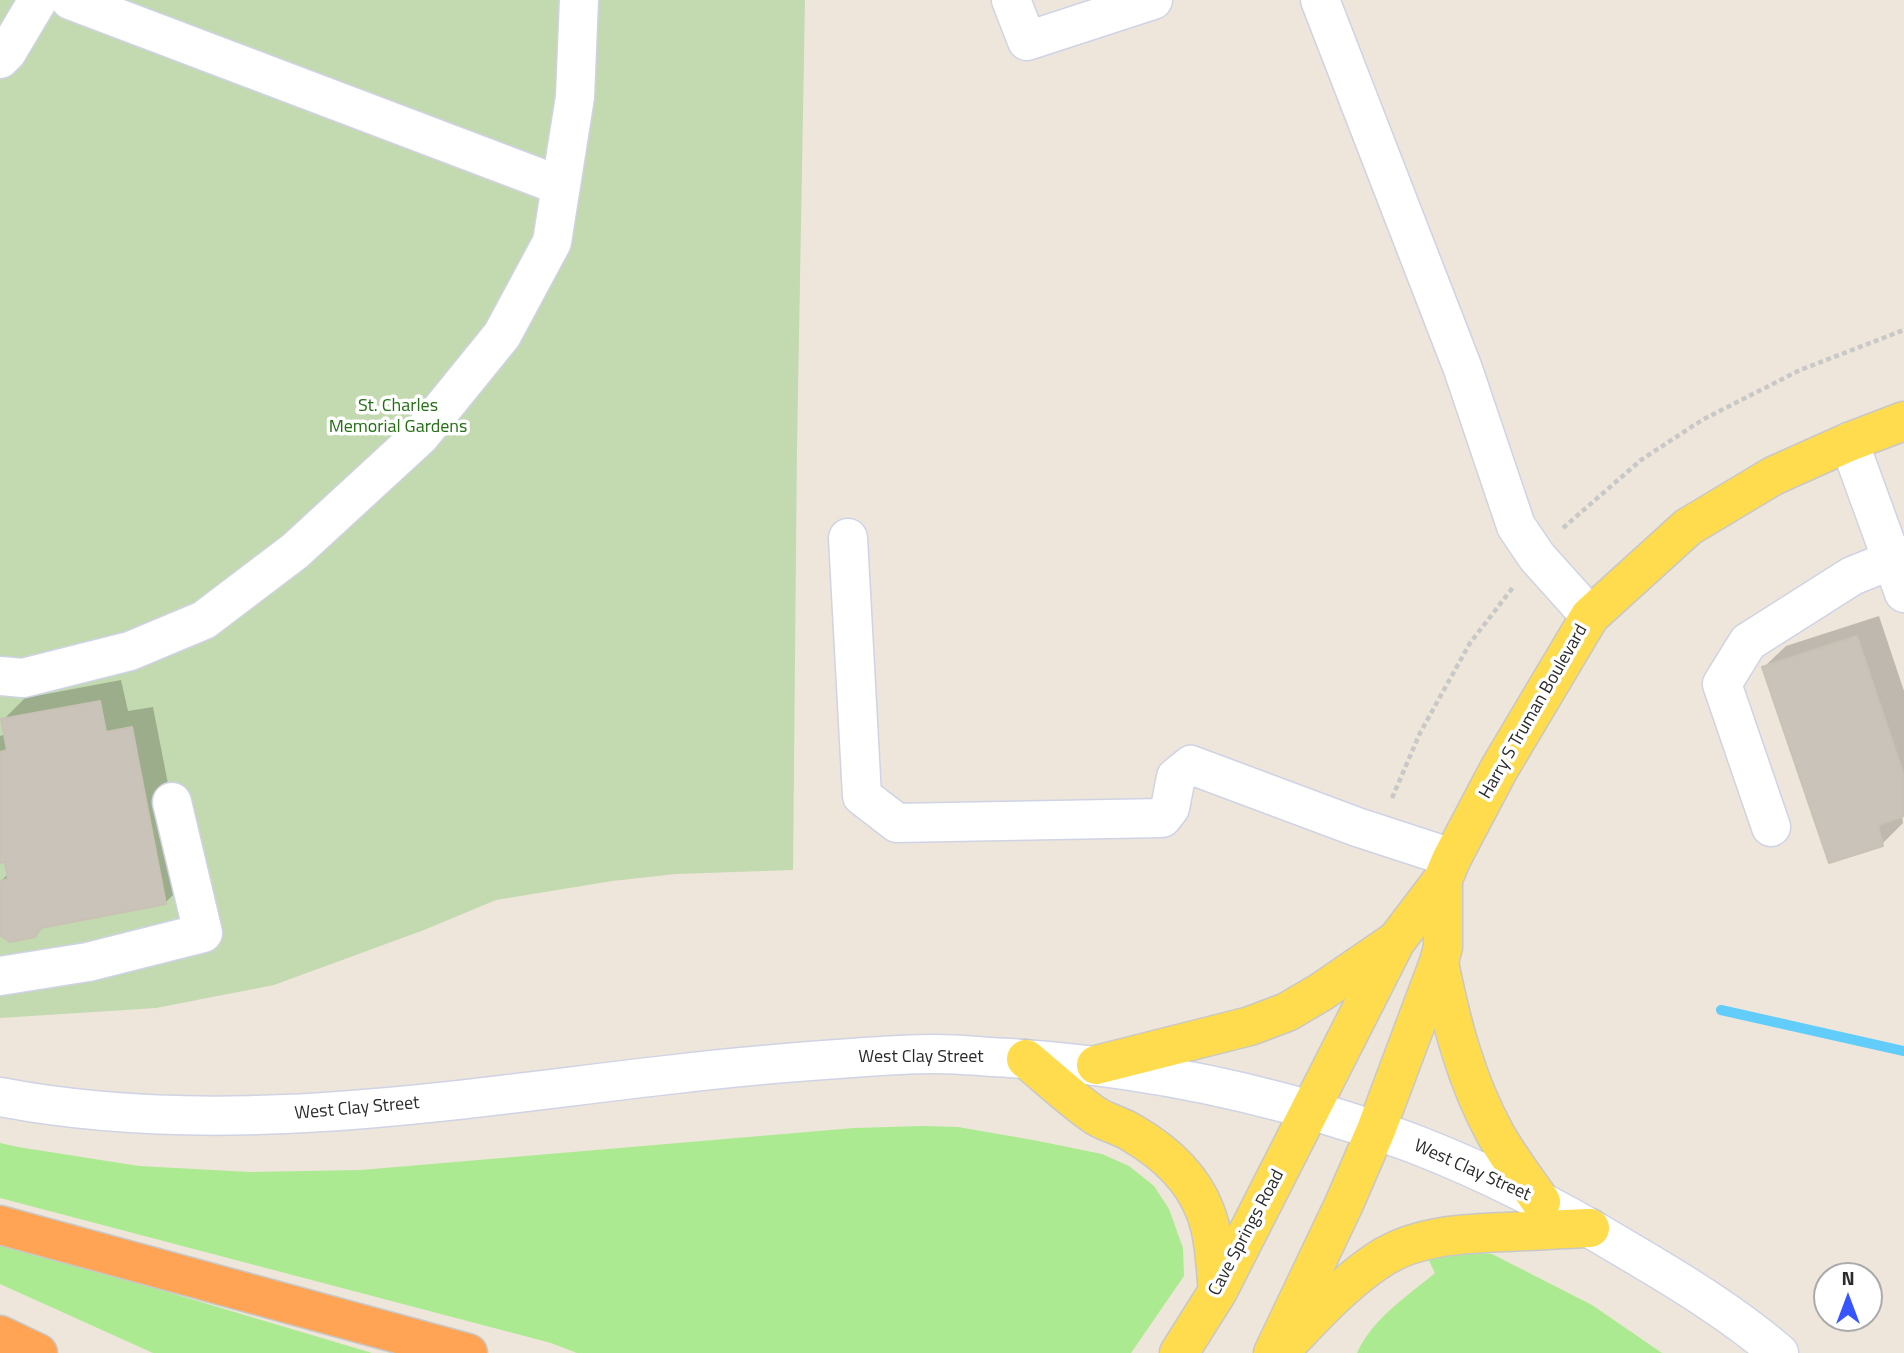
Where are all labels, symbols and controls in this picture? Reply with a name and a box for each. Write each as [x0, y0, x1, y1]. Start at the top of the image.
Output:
park label: St. Charles Memorial Gardens [329, 396, 467, 438]
street label: Harry S Truman Boulevard [1475, 621, 1593, 803]
street label: West Clay Street [858, 1047, 984, 1069]
street label: West Clay Street [294, 1093, 420, 1125]
street label: West Clay Street [1410, 1136, 1534, 1206]
street label: Cave Springs Road [1205, 1166, 1289, 1300]
north arrow [1813, 1262, 1883, 1332]
text: N [1841, 1263, 1855, 1292]

